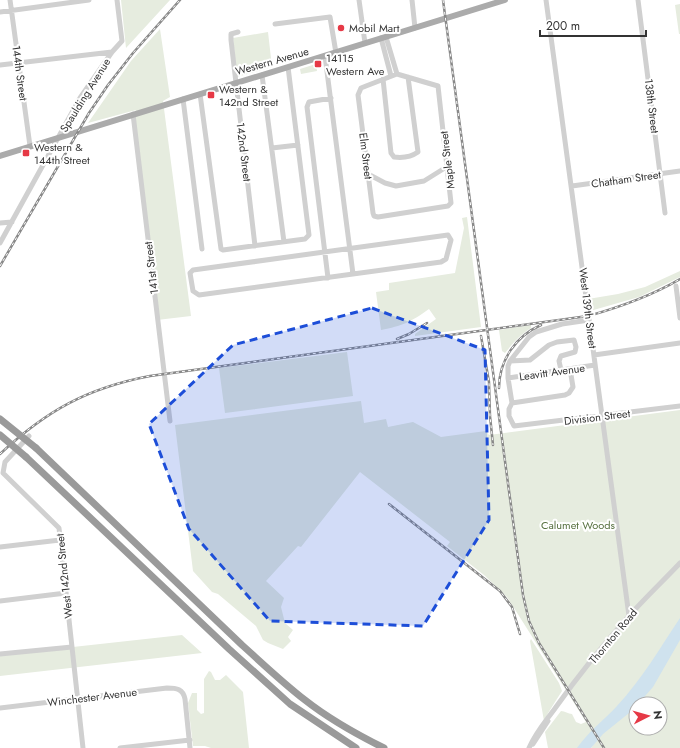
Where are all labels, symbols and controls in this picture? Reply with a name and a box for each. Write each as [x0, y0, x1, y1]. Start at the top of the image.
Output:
scale bar [540, 12, 646, 38]
text: 200 m [546, 17, 580, 35]
place label: Mobil Mart [349, 20, 400, 36]
marker: Mobil Mart [336, 23, 346, 33]
street label: Western Avenue [233, 43, 311, 79]
street label: 144th Street [8, 44, 32, 102]
place label: 14115 Western Ave [326, 50, 385, 79]
street label: Spaulding Avenue [56, 55, 114, 135]
marker: 14115 Western Ave [313, 59, 323, 69]
street label: 138th Street [641, 78, 663, 135]
place label: Western & 142nd Street [219, 81, 279, 110]
marker: Western & 142nd Street [206, 90, 216, 100]
street label: 142nd Street [232, 122, 256, 183]
street label: Maple Street [435, 130, 458, 190]
street label: Elm Street [355, 132, 377, 181]
place label: Western & 144th Street [34, 139, 90, 168]
marker: Western & 144th Street [21, 148, 31, 158]
street label: Chatham Street [590, 166, 662, 192]
street label: 141st Street [140, 240, 162, 295]
street label: West 139th Street [575, 267, 601, 350]
street label: Leavitt Avenue [518, 359, 586, 385]
street label: Division Street [563, 405, 631, 429]
park label: Calumet Woods [541, 517, 616, 533]
street label: West 142nd Street [52, 532, 76, 619]
street label: Thornton Road [585, 605, 641, 667]
street label: Winchester Avenue [46, 684, 138, 710]
north arrow [628, 696, 668, 736]
text: N [650, 710, 666, 720]

